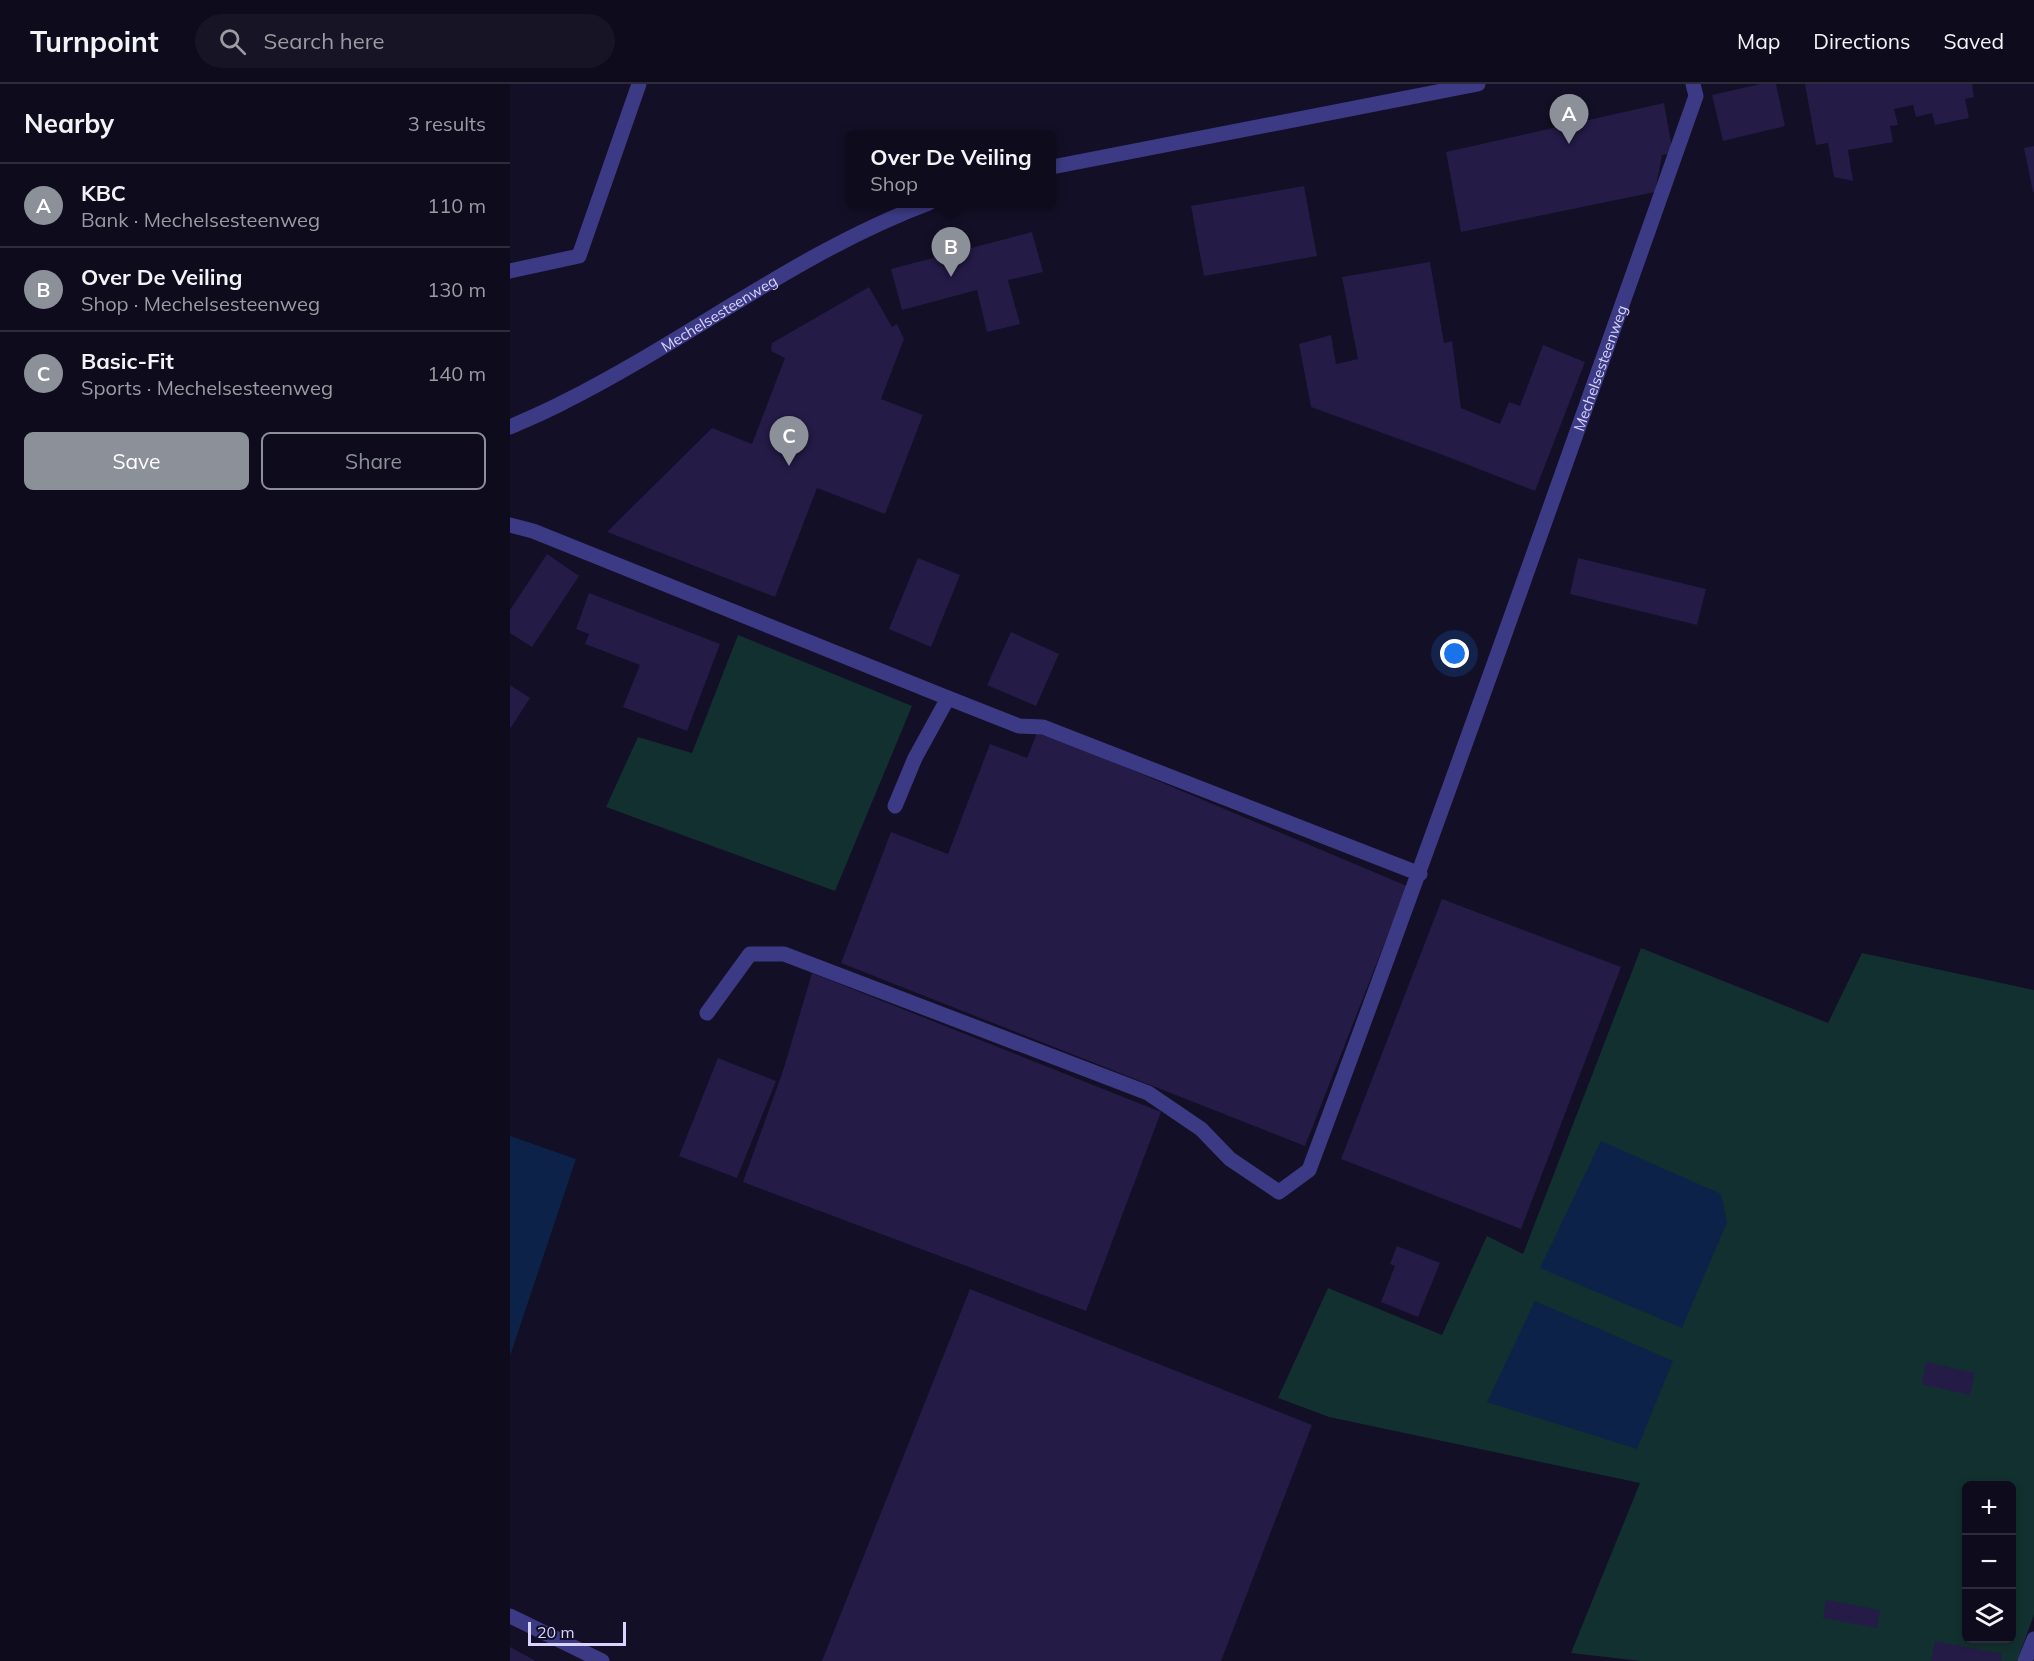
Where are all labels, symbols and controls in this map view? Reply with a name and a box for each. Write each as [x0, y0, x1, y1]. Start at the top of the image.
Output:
search box [195, 14, 615, 68]
text: Turnpoint [30, 24, 159, 59]
icon: search [216, 25, 249, 58]
text: Search here [264, 27, 384, 55]
text: Map [1737, 28, 1780, 54]
text: Directions [1813, 28, 1910, 54]
text: Saved [1943, 28, 2004, 54]
pin: A [1550, 94, 1588, 144]
text: Nearby [24, 107, 114, 140]
text: 3 results [408, 111, 486, 136]
popup [846, 130, 1056, 208]
text: Over De Veiling [870, 143, 1032, 171]
text: Shop [870, 171, 918, 196]
text: KBC [81, 179, 126, 207]
text: A [36, 193, 51, 218]
text: 110 m [427, 193, 486, 218]
text: Bank · Mechelsesteenweg [81, 207, 320, 232]
pin: B [932, 228, 970, 277]
text: Over De Veiling [81, 263, 242, 291]
street label: Mechelsesteenweg [657, 271, 780, 356]
text: B [37, 277, 50, 302]
text: 130 m [427, 277, 486, 302]
text: Shop · Mechelsesteenweg [81, 291, 320, 316]
street label: Mechelsesteenweg [1569, 302, 1631, 433]
text: Basic-Fit [81, 347, 174, 375]
text: C [37, 361, 50, 386]
text: 140 m [427, 361, 486, 386]
text: Sports · Mechelsesteenweg [81, 375, 333, 400]
pin: C [770, 416, 808, 466]
button: Save [24, 432, 249, 490]
button: Share [261, 432, 486, 490]
your location [1440, 639, 1469, 668]
map controls [1962, 1481, 2016, 1643]
button: + [1962, 1481, 2016, 1535]
button: − [1962, 1535, 2016, 1589]
button: layers [1962, 1589, 2016, 1643]
scale bar [528, 1619, 626, 1646]
text: 20 m [537, 1622, 574, 1642]

